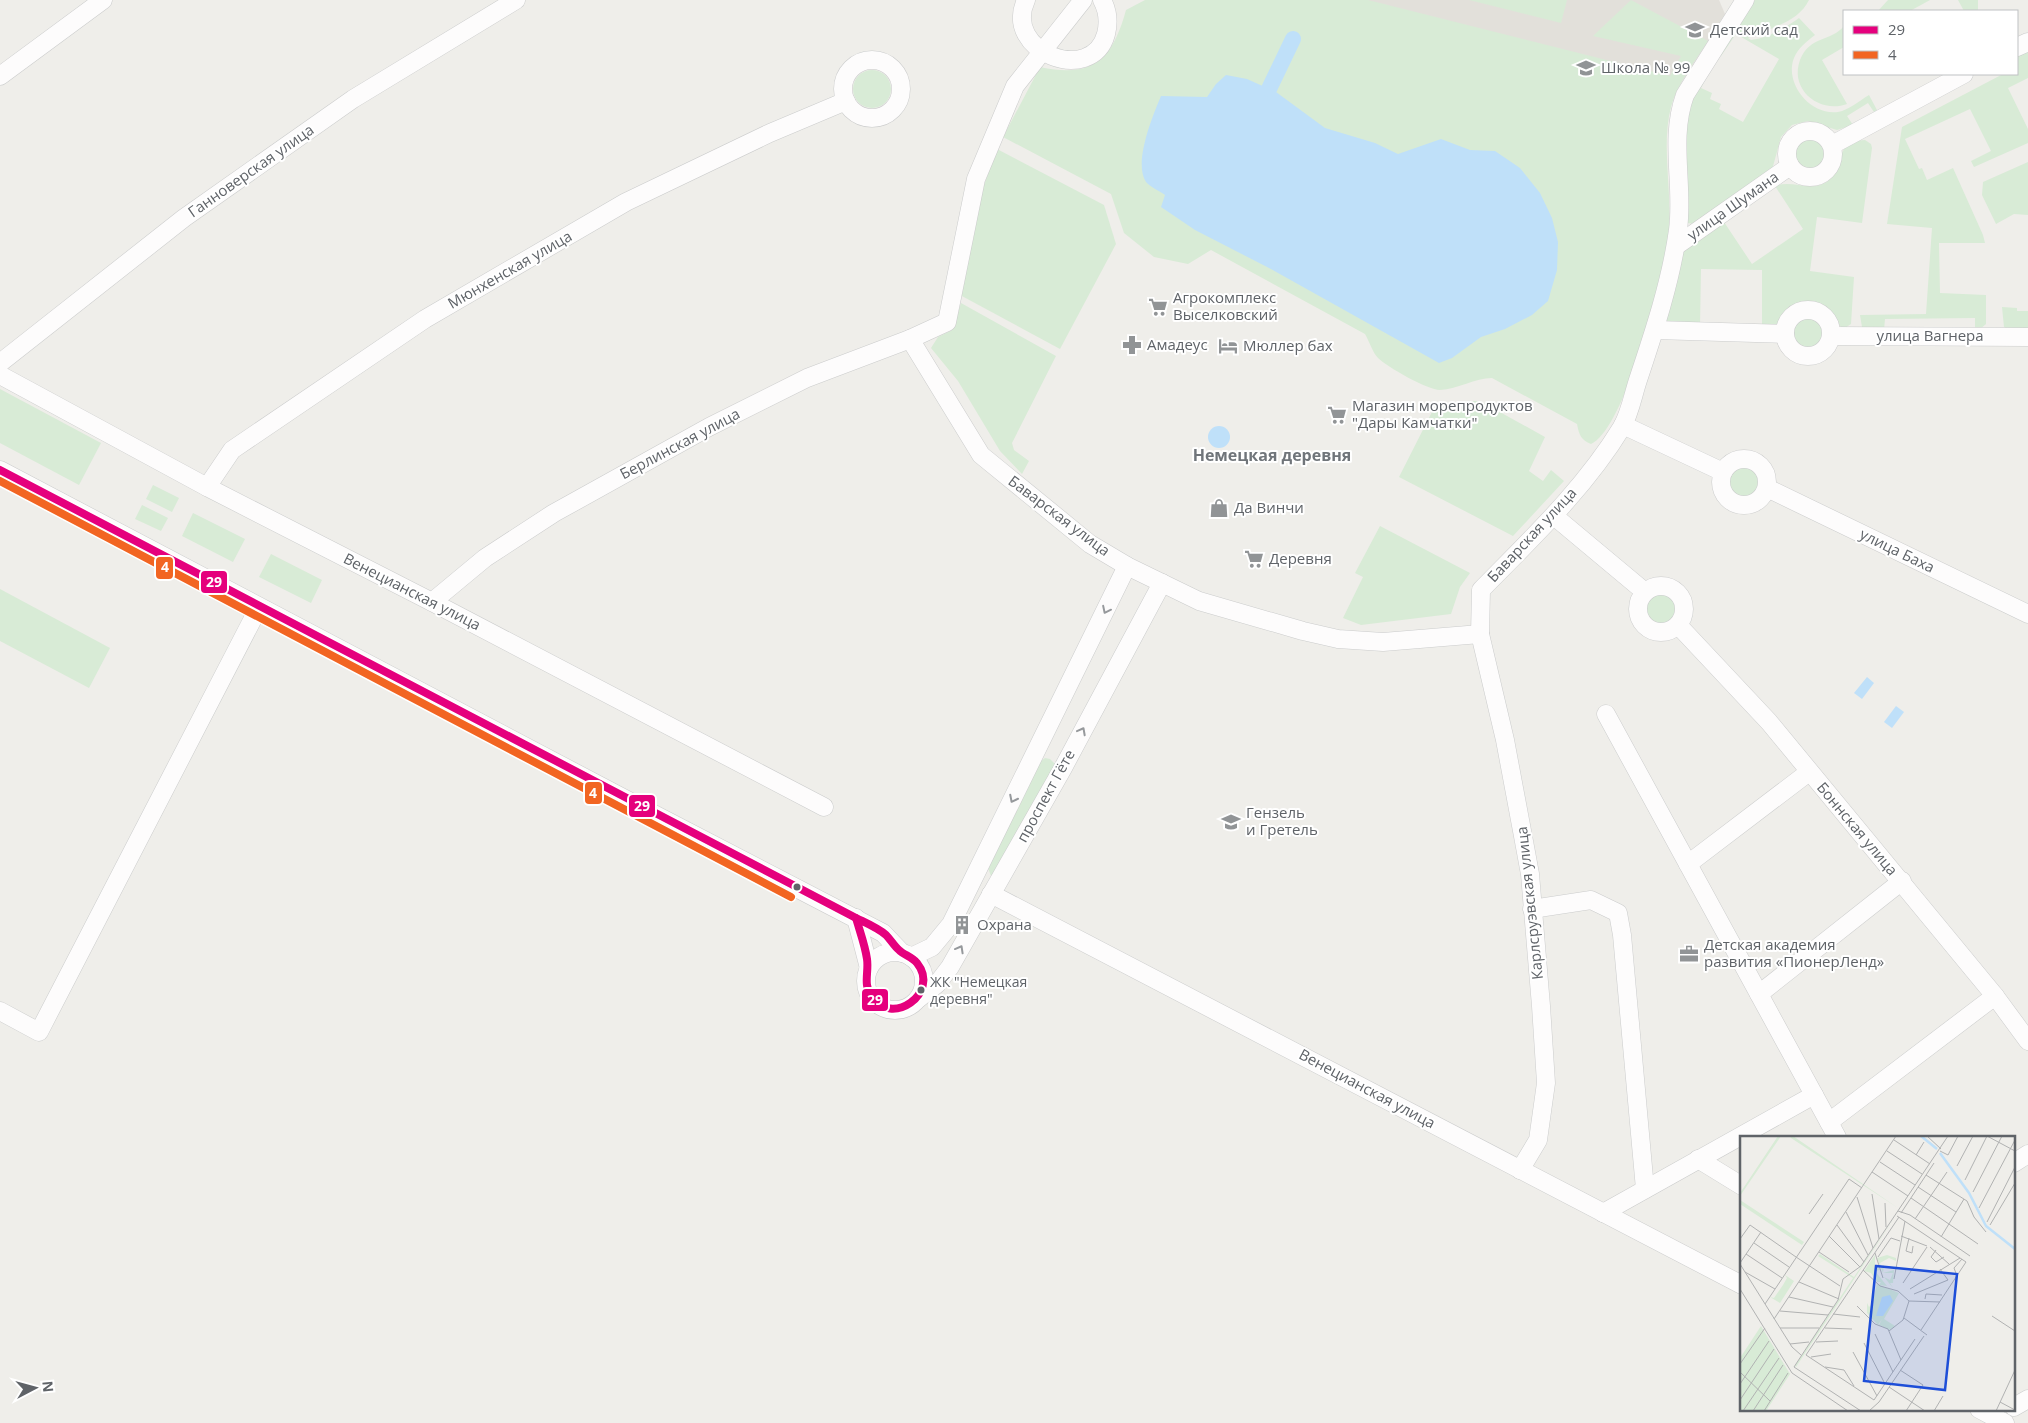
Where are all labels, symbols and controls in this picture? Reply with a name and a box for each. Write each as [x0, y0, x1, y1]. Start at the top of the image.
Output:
legend [1843, 10, 2018, 75]
school or university icon: Детский сад [1684, 19, 1706, 41]
place label: Детский сад [1710, 19, 1798, 39]
text: 29 [1888, 19, 1905, 39]
text: 4 [1888, 44, 1897, 64]
school or university icon: Школа № 99 [1575, 57, 1597, 79]
place label: Школа № 99 [1601, 57, 1690, 77]
street label: Ганноверская улица [184, 119, 317, 221]
street label: улица Шумана [1683, 166, 1782, 244]
street label: Мюнхенская улица [444, 225, 575, 313]
place label: Агрокомплекс Выселковский [1173, 287, 1278, 324]
supermarket icon: Агрокомплекс Выселковский [1147, 296, 1169, 318]
street label: улица Вагнера [1876, 325, 1984, 345]
pharmacy icon: Амадеус [1121, 334, 1143, 356]
place label: Амадеус [1147, 334, 1208, 354]
hotel icon: Мюллер бах [1217, 335, 1239, 357]
place label: Мюллер бах [1243, 335, 1333, 355]
place label: Магазин морепродуктов "Дары Камчатки" [1352, 395, 1533, 432]
street label: Берлинская улица [616, 403, 743, 483]
supermarket icon: Магазин морепродуктов "Дары Камчатки" [1326, 404, 1348, 426]
district label: Немецкая деревня [1193, 444, 1351, 466]
street label: Баварская улица [1005, 470, 1115, 560]
street label: Баварская улица [1482, 483, 1580, 586]
shop icon: Да Винчи [1208, 497, 1230, 519]
place label: Да Винчи [1234, 497, 1304, 517]
street label: улица Баха [1857, 523, 1938, 577]
street label: Венецианская улица [340, 548, 485, 634]
supermarket icon: Деревня [1243, 548, 1265, 570]
place label: Деревня [1269, 548, 1332, 568]
line badge: 4 [155, 556, 174, 580]
text: 4 [161, 557, 169, 576]
line badge: 29 [200, 570, 228, 594]
text: 29 [206, 572, 222, 591]
one-way arrow [1102, 604, 1112, 613]
one-way arrow [1076, 728, 1086, 737]
street label: проспект Гёте [1011, 746, 1079, 845]
street label: Боннская улица [1813, 777, 1903, 879]
line badge: 4 [584, 781, 603, 805]
text: 4 [589, 783, 597, 802]
line badge: 29 [628, 794, 656, 818]
one-way arrow [1009, 794, 1019, 803]
text: 29 [634, 796, 650, 815]
place label: Гензель и Гретель [1246, 802, 1318, 839]
school or university icon: Гензель и Гретель [1220, 811, 1242, 833]
street label: Карлсруэвская улица [1511, 825, 1547, 981]
unlabelled marker [792, 882, 802, 892]
building icon: Охрана [951, 914, 973, 936]
place label: Охрана [977, 914, 1032, 934]
place label: Детская академия развития «ПионерЛенд» [1704, 934, 1884, 971]
office icon: Детская академия развития «ПионерЛенд» [1678, 943, 1700, 965]
one-way arrow [953, 946, 963, 955]
place label: ЖК "Немецкая деревня" [930, 972, 1027, 1008]
marker: ЖК "Немецкая деревня" [916, 985, 926, 995]
line badge: 29 [861, 988, 889, 1012]
text: 29 [867, 990, 883, 1009]
street label: Венецианская улица [1296, 1044, 1439, 1133]
inset map [1740, 1136, 2016, 1410]
north arrow [10, 1363, 60, 1413]
text: N [38, 1380, 58, 1393]

